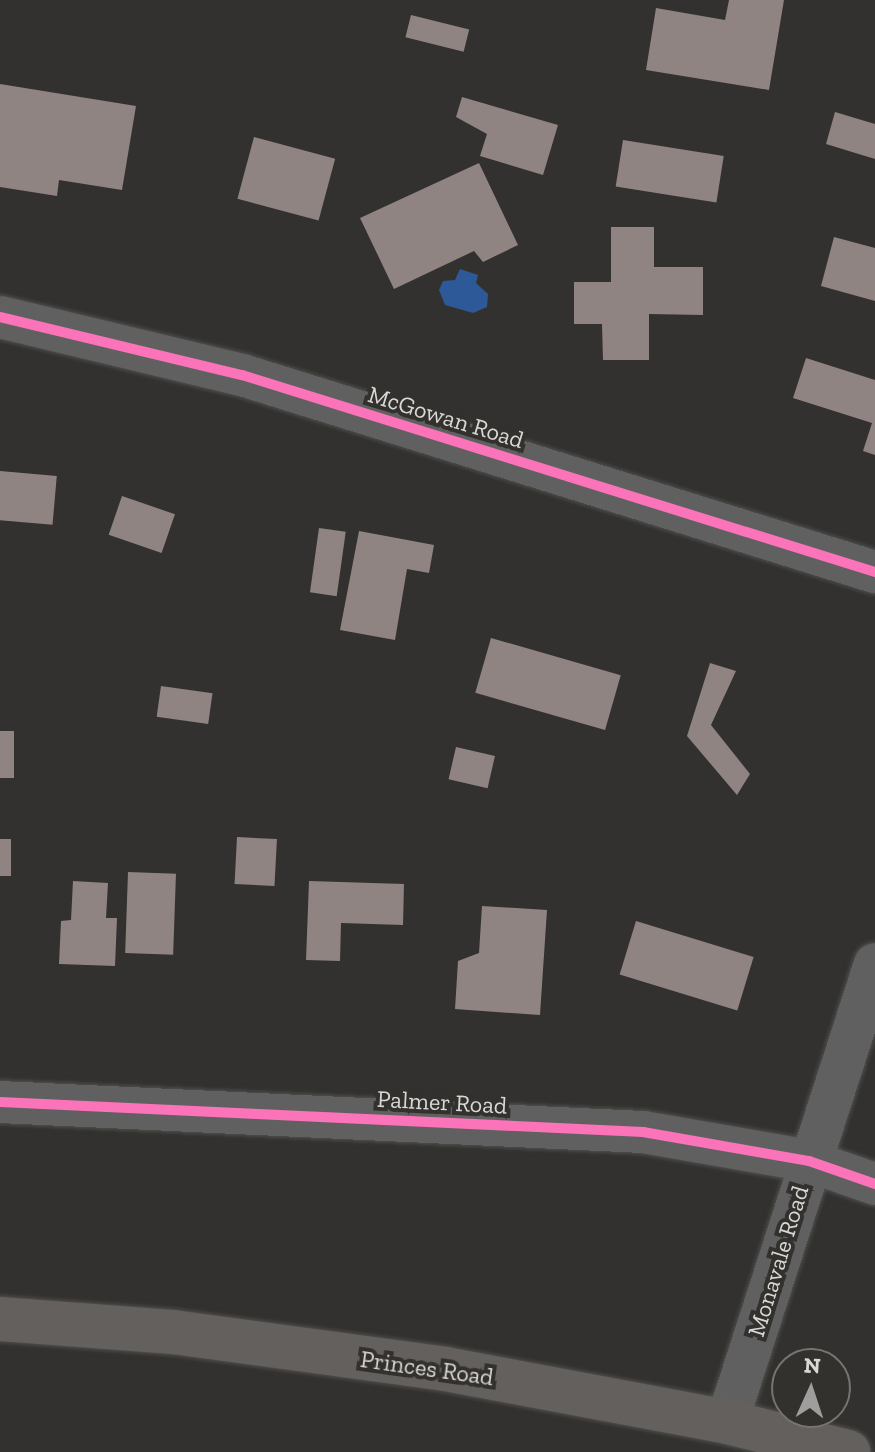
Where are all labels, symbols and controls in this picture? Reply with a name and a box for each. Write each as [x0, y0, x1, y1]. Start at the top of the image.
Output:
street label: McGowan Road [365, 380, 527, 454]
street label: Palmer Road [376, 1084, 508, 1120]
street label: Monavale Road [741, 1182, 815, 1340]
street label: Princes Road [359, 1344, 495, 1392]
north arrow [771, 1348, 851, 1428]
text: N [803, 1352, 821, 1379]

